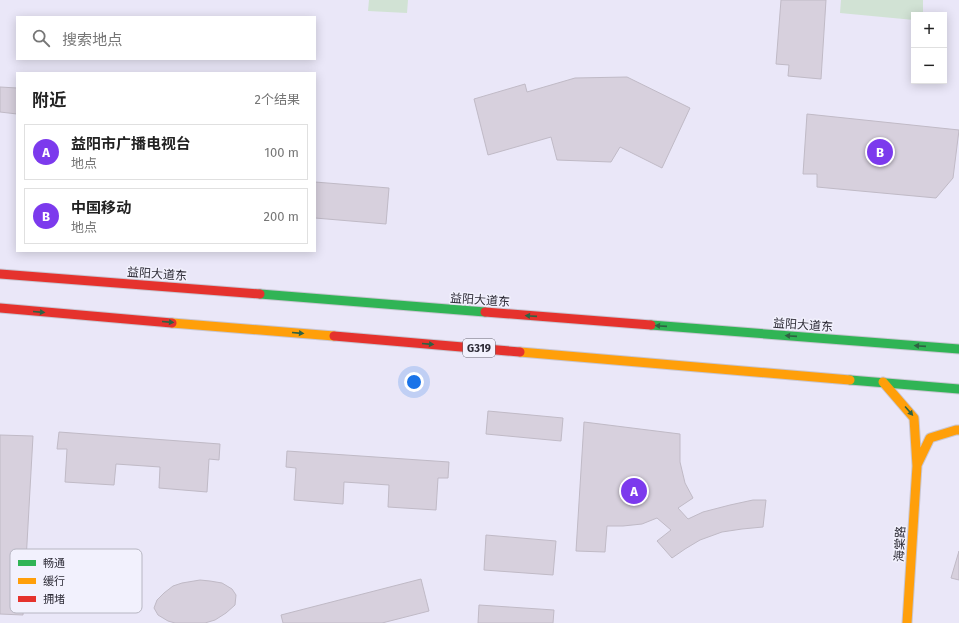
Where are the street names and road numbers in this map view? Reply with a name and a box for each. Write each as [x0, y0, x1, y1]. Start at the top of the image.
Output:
street label: 益阳大道东 [127, 265, 187, 283]
street label: 益阳大道东 [450, 291, 510, 309]
street label: 益阳大道东 [773, 316, 833, 334]
road number: G319 [463, 339, 495, 357]
street label: 海棠路 [892, 526, 908, 562]

